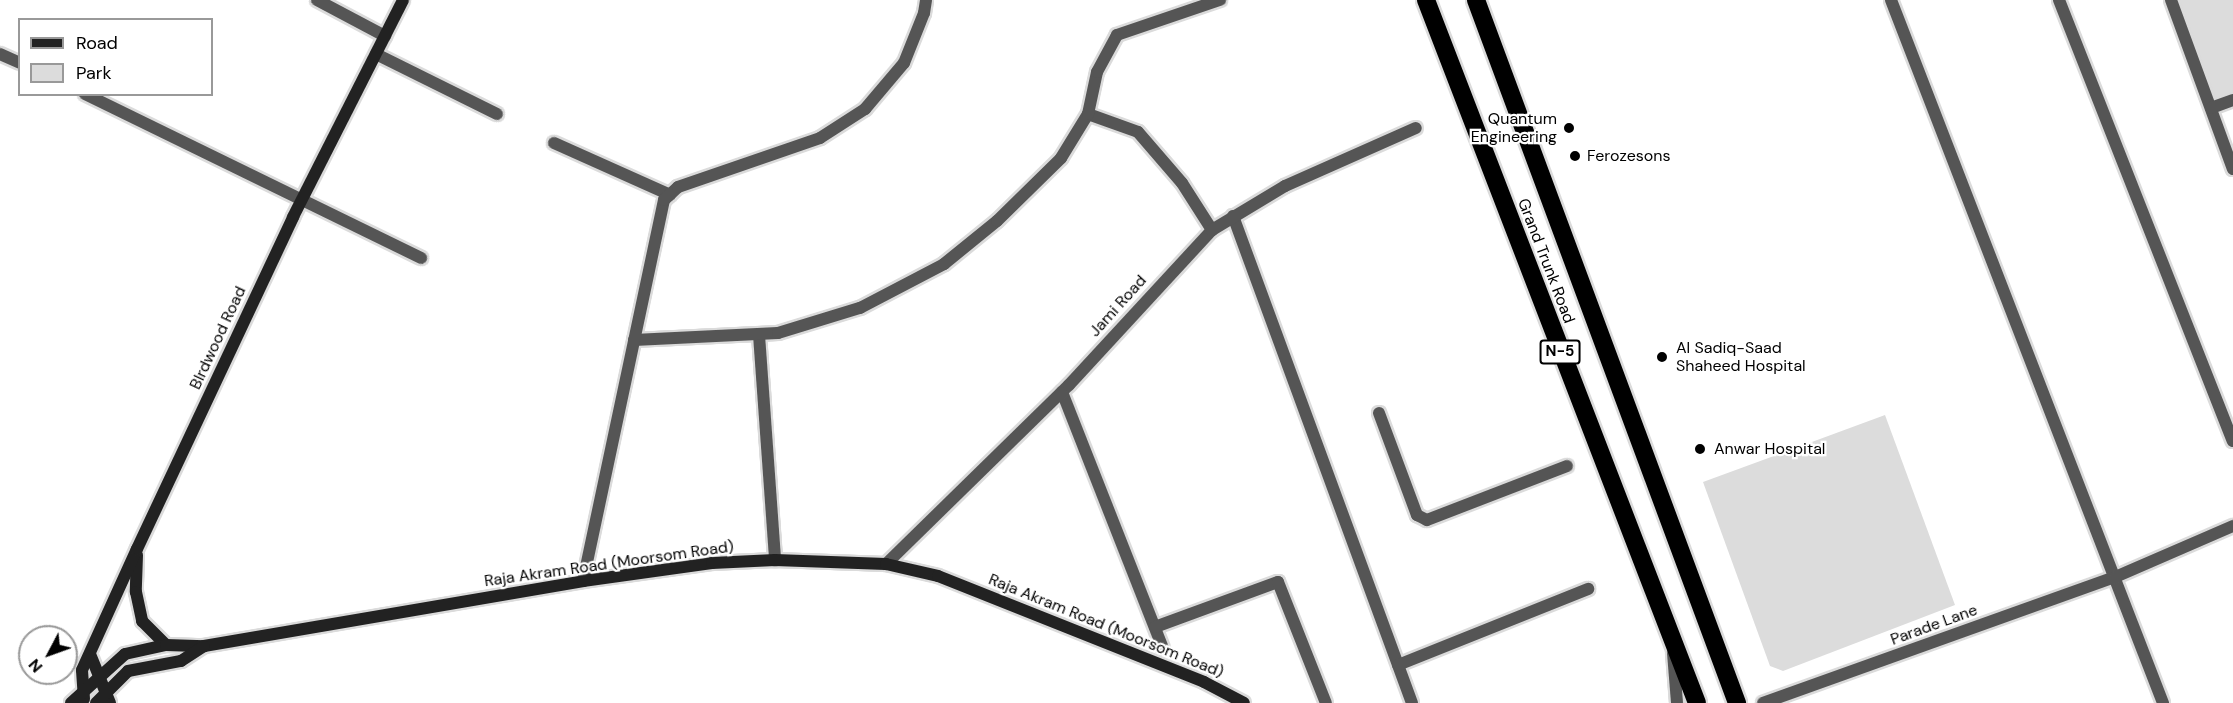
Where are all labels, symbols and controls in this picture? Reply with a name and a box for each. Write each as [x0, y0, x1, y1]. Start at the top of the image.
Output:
legend [18, 18, 213, 96]
text: Road [76, 31, 118, 55]
text: Park [76, 61, 112, 85]
place label: Quantum Engineering [1471, 109, 1557, 147]
marker: Quantum Engineering [1562, 121, 1576, 135]
place label: Ferozesons [1587, 146, 1671, 166]
marker: Ferozesons [1568, 149, 1582, 163]
street label: Grand Trunk Road [1513, 196, 1579, 326]
street label: Jami Road [1085, 271, 1151, 341]
street label: BIrdwood Road [186, 283, 250, 393]
place label: Al Sadiq-Saad Shaheed Hospital [1676, 338, 1806, 376]
road number: N-5 [1539, 340, 1581, 364]
marker: Al Sadiq-Saad Shaheed Hospital [1653, 348, 1671, 366]
place label: Anwar Hospital [1714, 439, 1825, 459]
marker: Anwar Hospital [1691, 440, 1709, 458]
street label: Raja Akram Road (Moorsom Road) [483, 537, 735, 591]
street label: Raja Akram Road (Moorsom Road) [986, 570, 1226, 682]
street label: Parade Lane [1888, 600, 1980, 650]
north arrow [18, 625, 78, 685]
text: N [24, 655, 47, 677]

